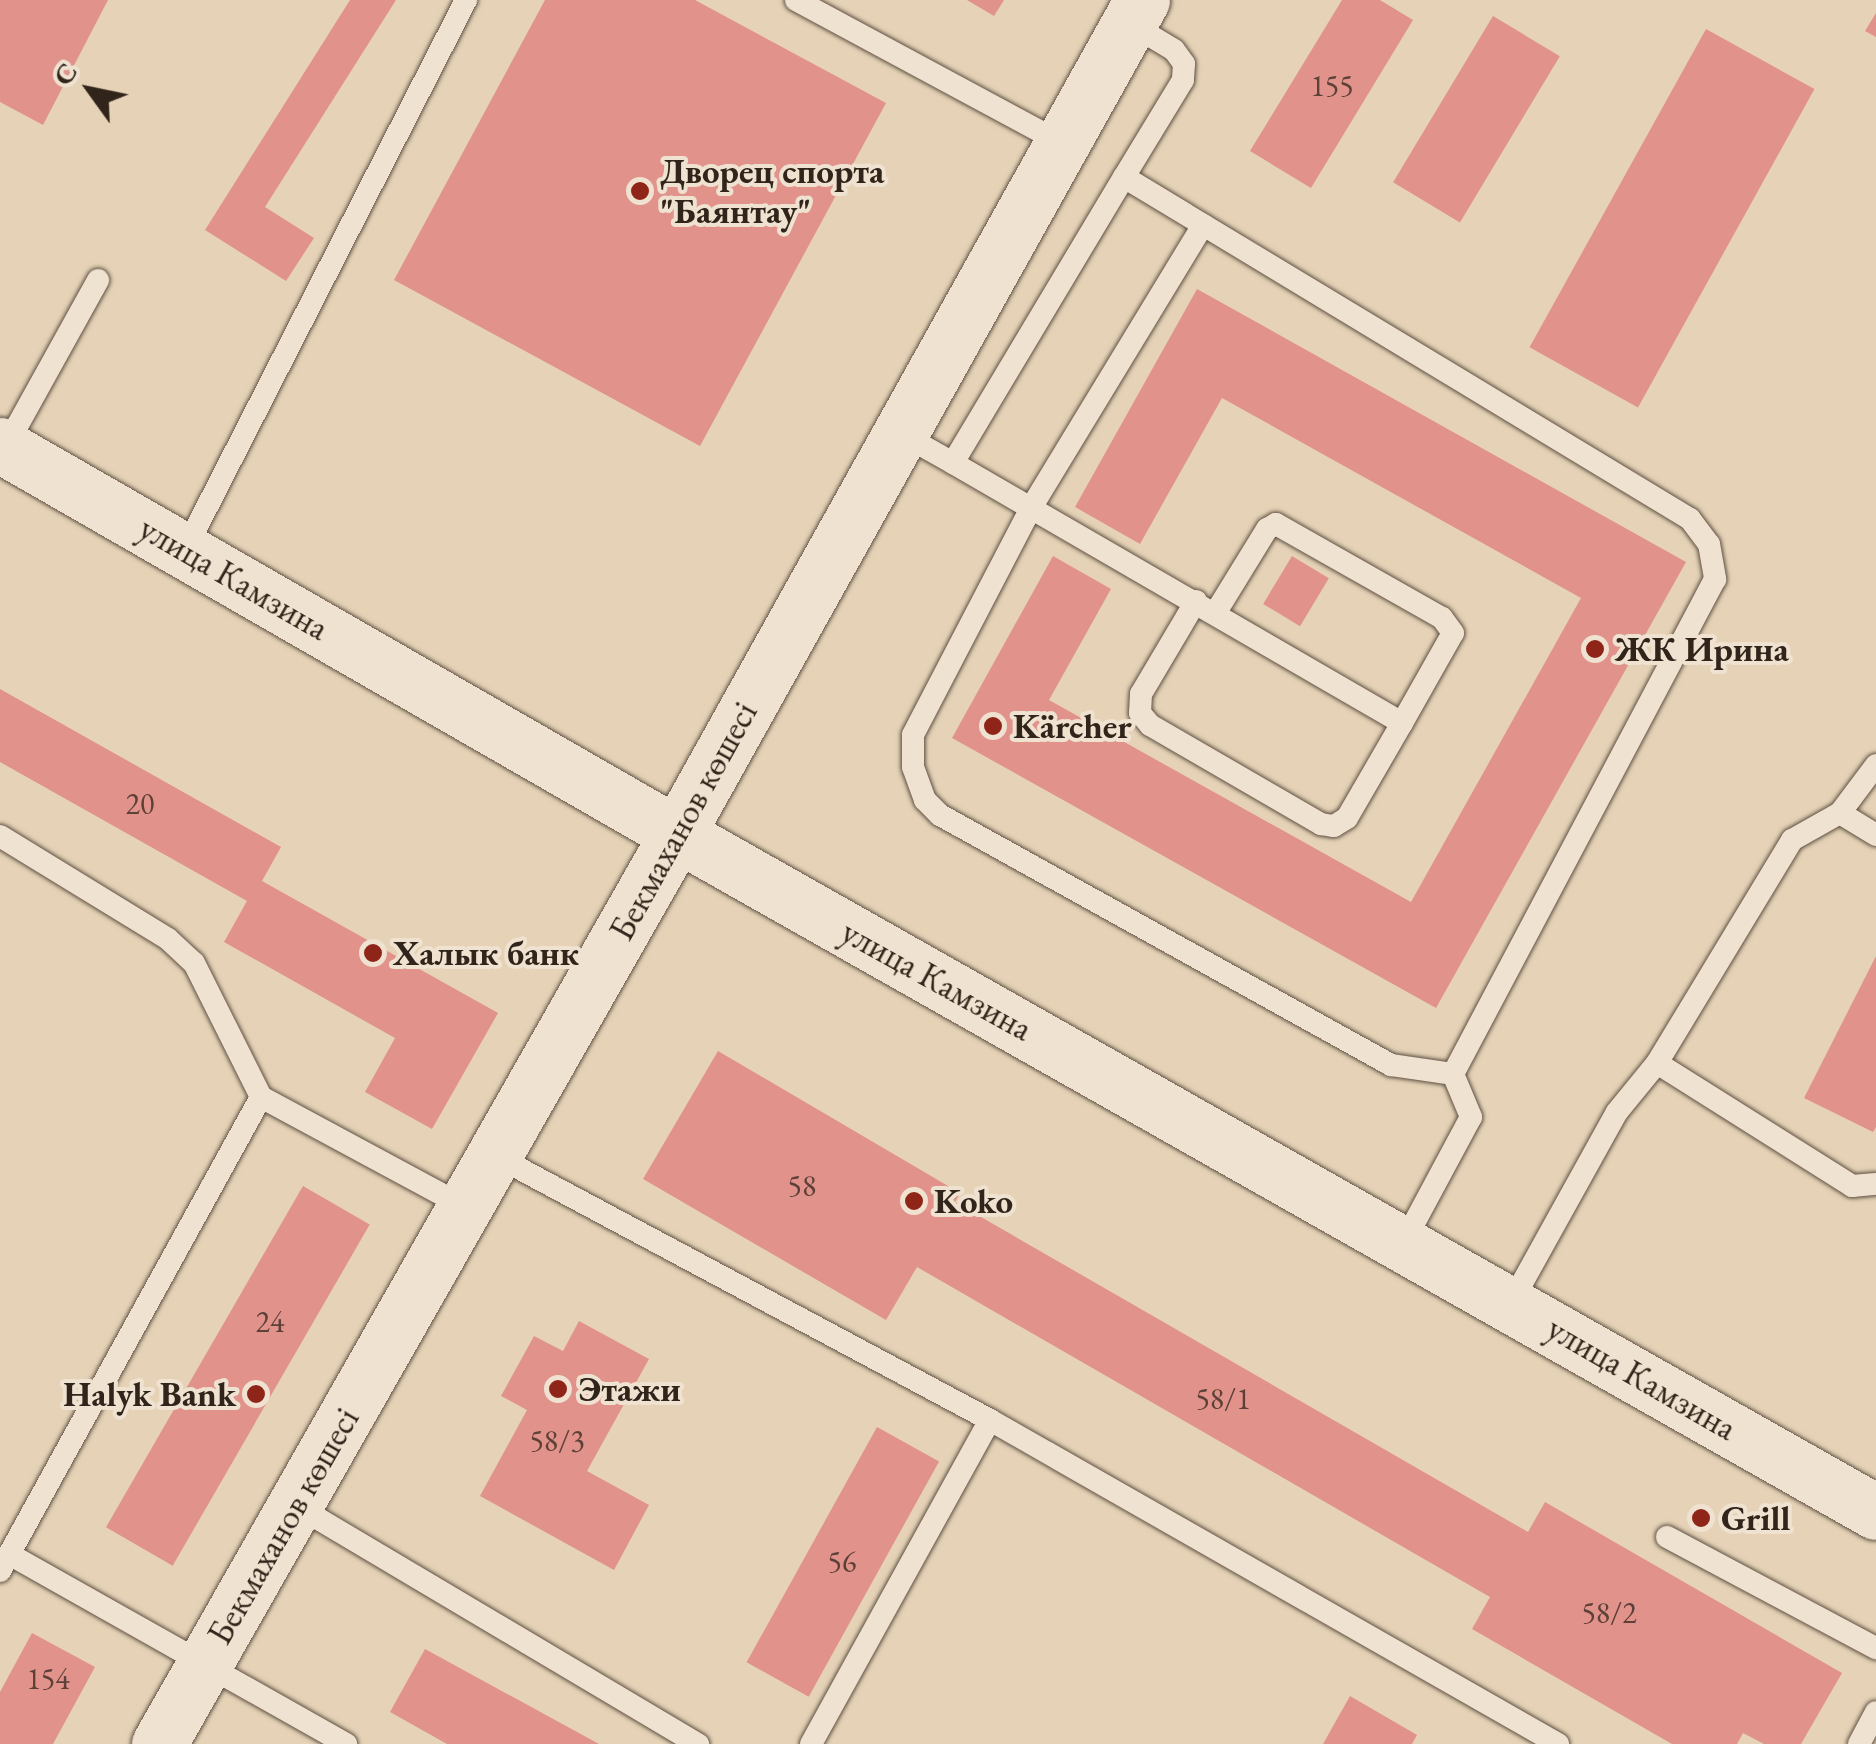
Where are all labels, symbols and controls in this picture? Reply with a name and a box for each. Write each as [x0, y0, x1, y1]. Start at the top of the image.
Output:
north arrow [40, 40, 140, 140]
text: С [44, 56, 85, 92]
house number: 155 [1310, 68, 1354, 104]
place label: Дворец спорта "Баянтау" [660, 150, 884, 232]
marker: Дворец спорта "Баянтау" [629, 180, 651, 202]
street label: улица Камзина [132, 507, 336, 649]
place label: ЖК Ирина [1615, 628, 1789, 670]
marker: ЖК Ирина [1584, 638, 1606, 660]
street label: Бекмаханов көшесі [600, 694, 766, 948]
place label: Kärcher [1013, 705, 1132, 747]
marker: Kärcher [982, 715, 1004, 737]
house number: 20 [126, 786, 154, 822]
street label: улица Камзина [834, 910, 1040, 1050]
place label: Халык банк [393, 932, 579, 974]
marker: Халык банк [362, 942, 384, 964]
house number: 58 [788, 1168, 816, 1204]
place label: Koko [934, 1180, 1013, 1222]
marker: Koko [903, 1190, 925, 1212]
house number: 24 [256, 1304, 284, 1340]
street label: улица Камзина [1540, 1307, 1744, 1449]
place label: Этажи [578, 1368, 681, 1410]
place label: Halyk Bank [63, 1373, 236, 1415]
marker: Этажи [547, 1378, 569, 1400]
house number: 58/1 [1195, 1381, 1251, 1417]
marker: Halyk Bank [245, 1383, 267, 1405]
street label: Бекмаханов көшесі [198, 1400, 368, 1652]
house number: 58/3 [529, 1423, 585, 1459]
place label: Grill [1721, 1497, 1790, 1539]
marker: Grill [1690, 1507, 1712, 1529]
house number: 56 [828, 1544, 856, 1580]
house number: 58/2 [1581, 1595, 1637, 1631]
house number: 154 [26, 1661, 70, 1697]

